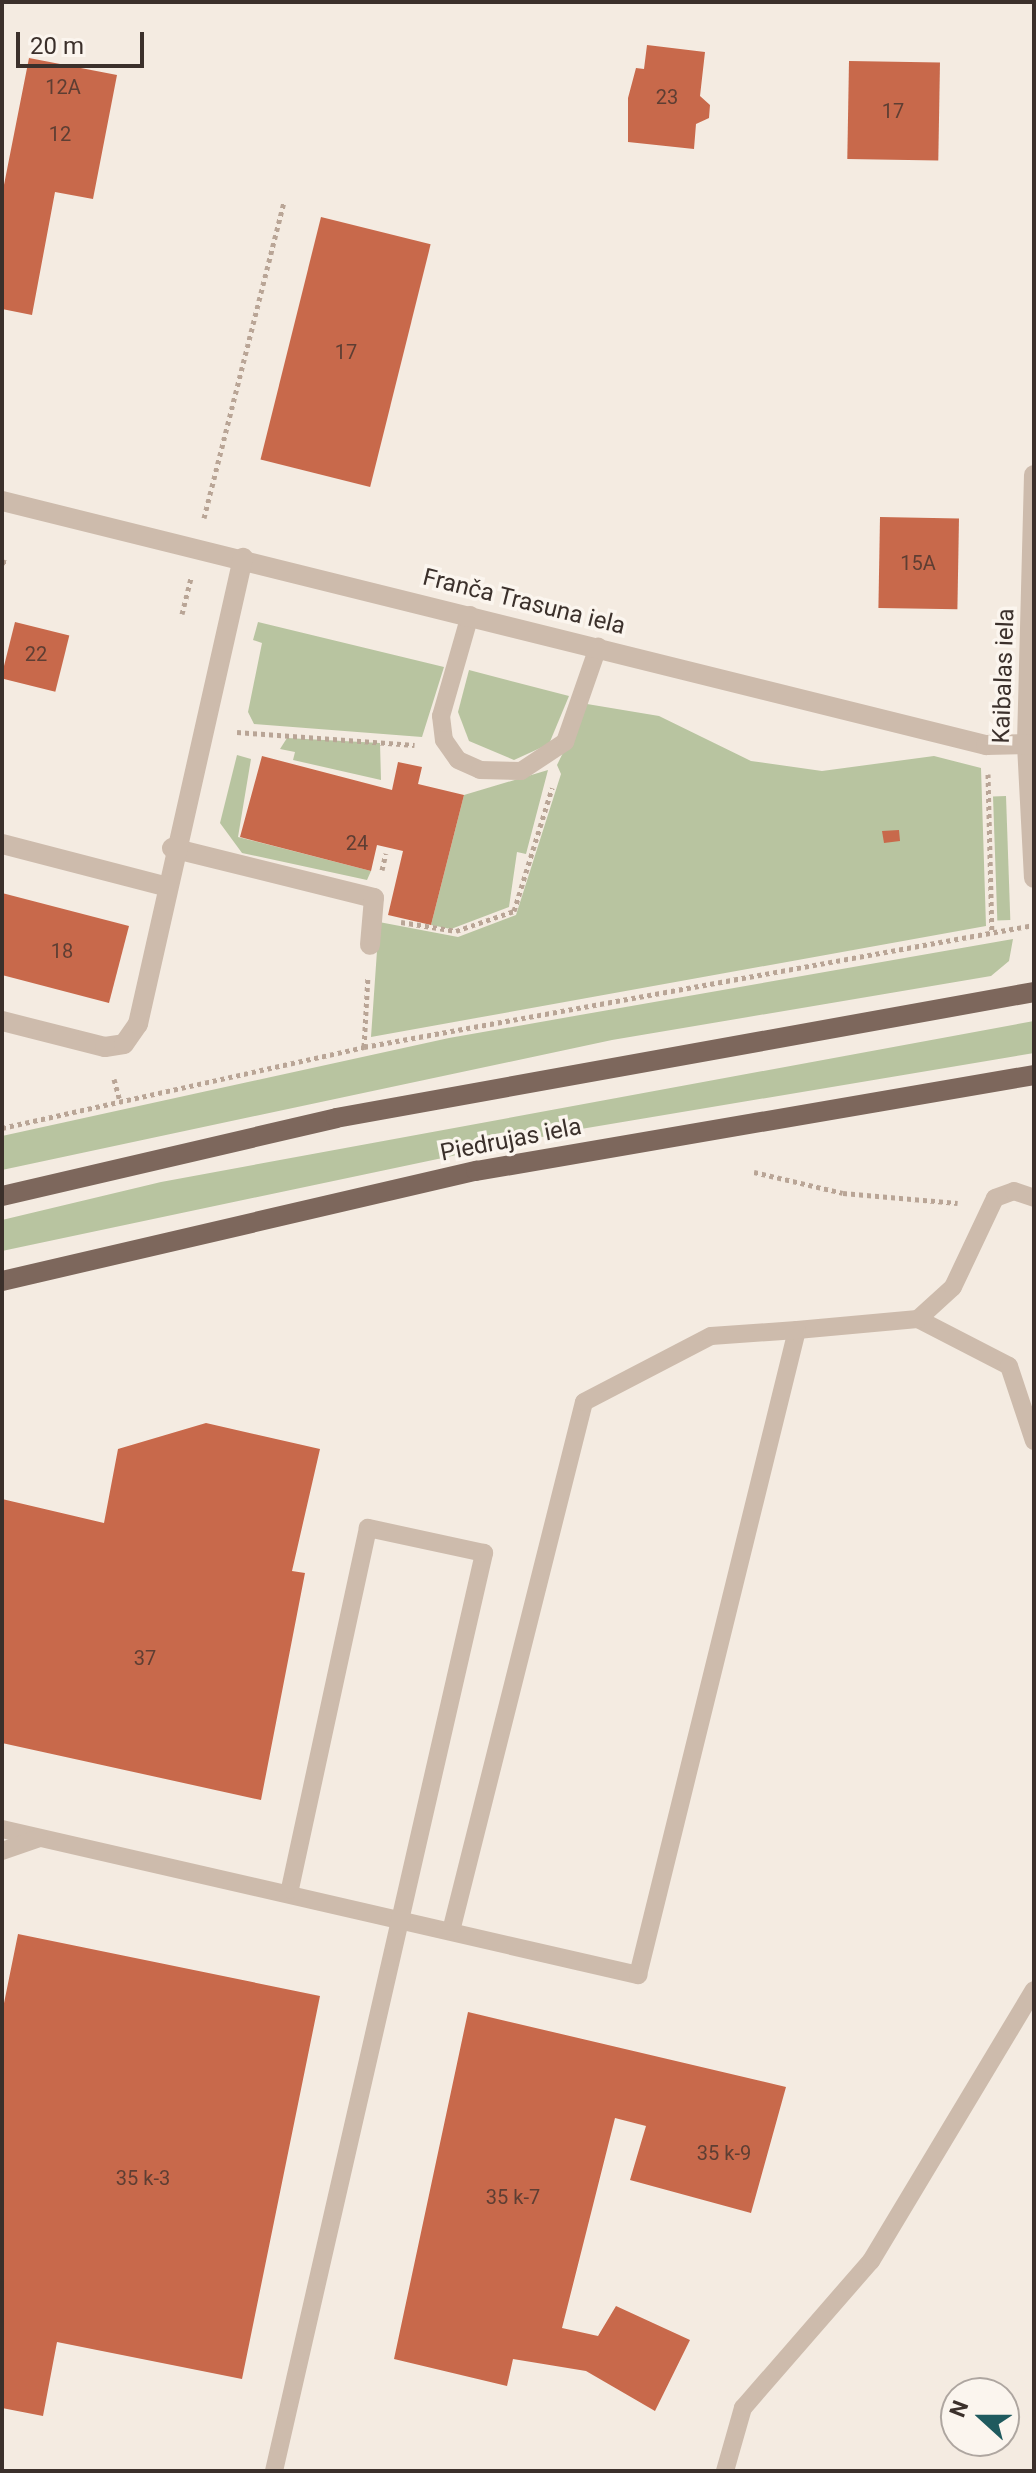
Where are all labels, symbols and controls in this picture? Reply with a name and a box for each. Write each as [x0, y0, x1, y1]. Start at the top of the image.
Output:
scale bar [20, 16, 148, 66]
text: 20 m [30, 32, 84, 60]
house number: 12A [45, 75, 81, 99]
house number: 23 [656, 85, 678, 109]
house number: 17 [882, 99, 904, 123]
house number: 12 [49, 122, 71, 146]
house number: 17 [335, 340, 357, 364]
house number: 15A [900, 551, 936, 575]
street label: Franča Trasuna iela [420, 563, 628, 641]
street label: Kaibalas iela [987, 608, 1021, 744]
house number: 22 [25, 642, 47, 666]
house number: 24 [346, 831, 368, 855]
house number: 18 [51, 939, 73, 963]
street label: Piedrujas iela [438, 1112, 584, 1168]
house number: 37 [134, 1646, 156, 1670]
house number: 35 k-9 [697, 2141, 751, 2165]
house number: 35 k-3 [116, 2166, 170, 2190]
house number: 35 k-7 [486, 2185, 540, 2209]
north arrow [940, 2377, 1020, 2457]
text: N [945, 2397, 973, 2421]

